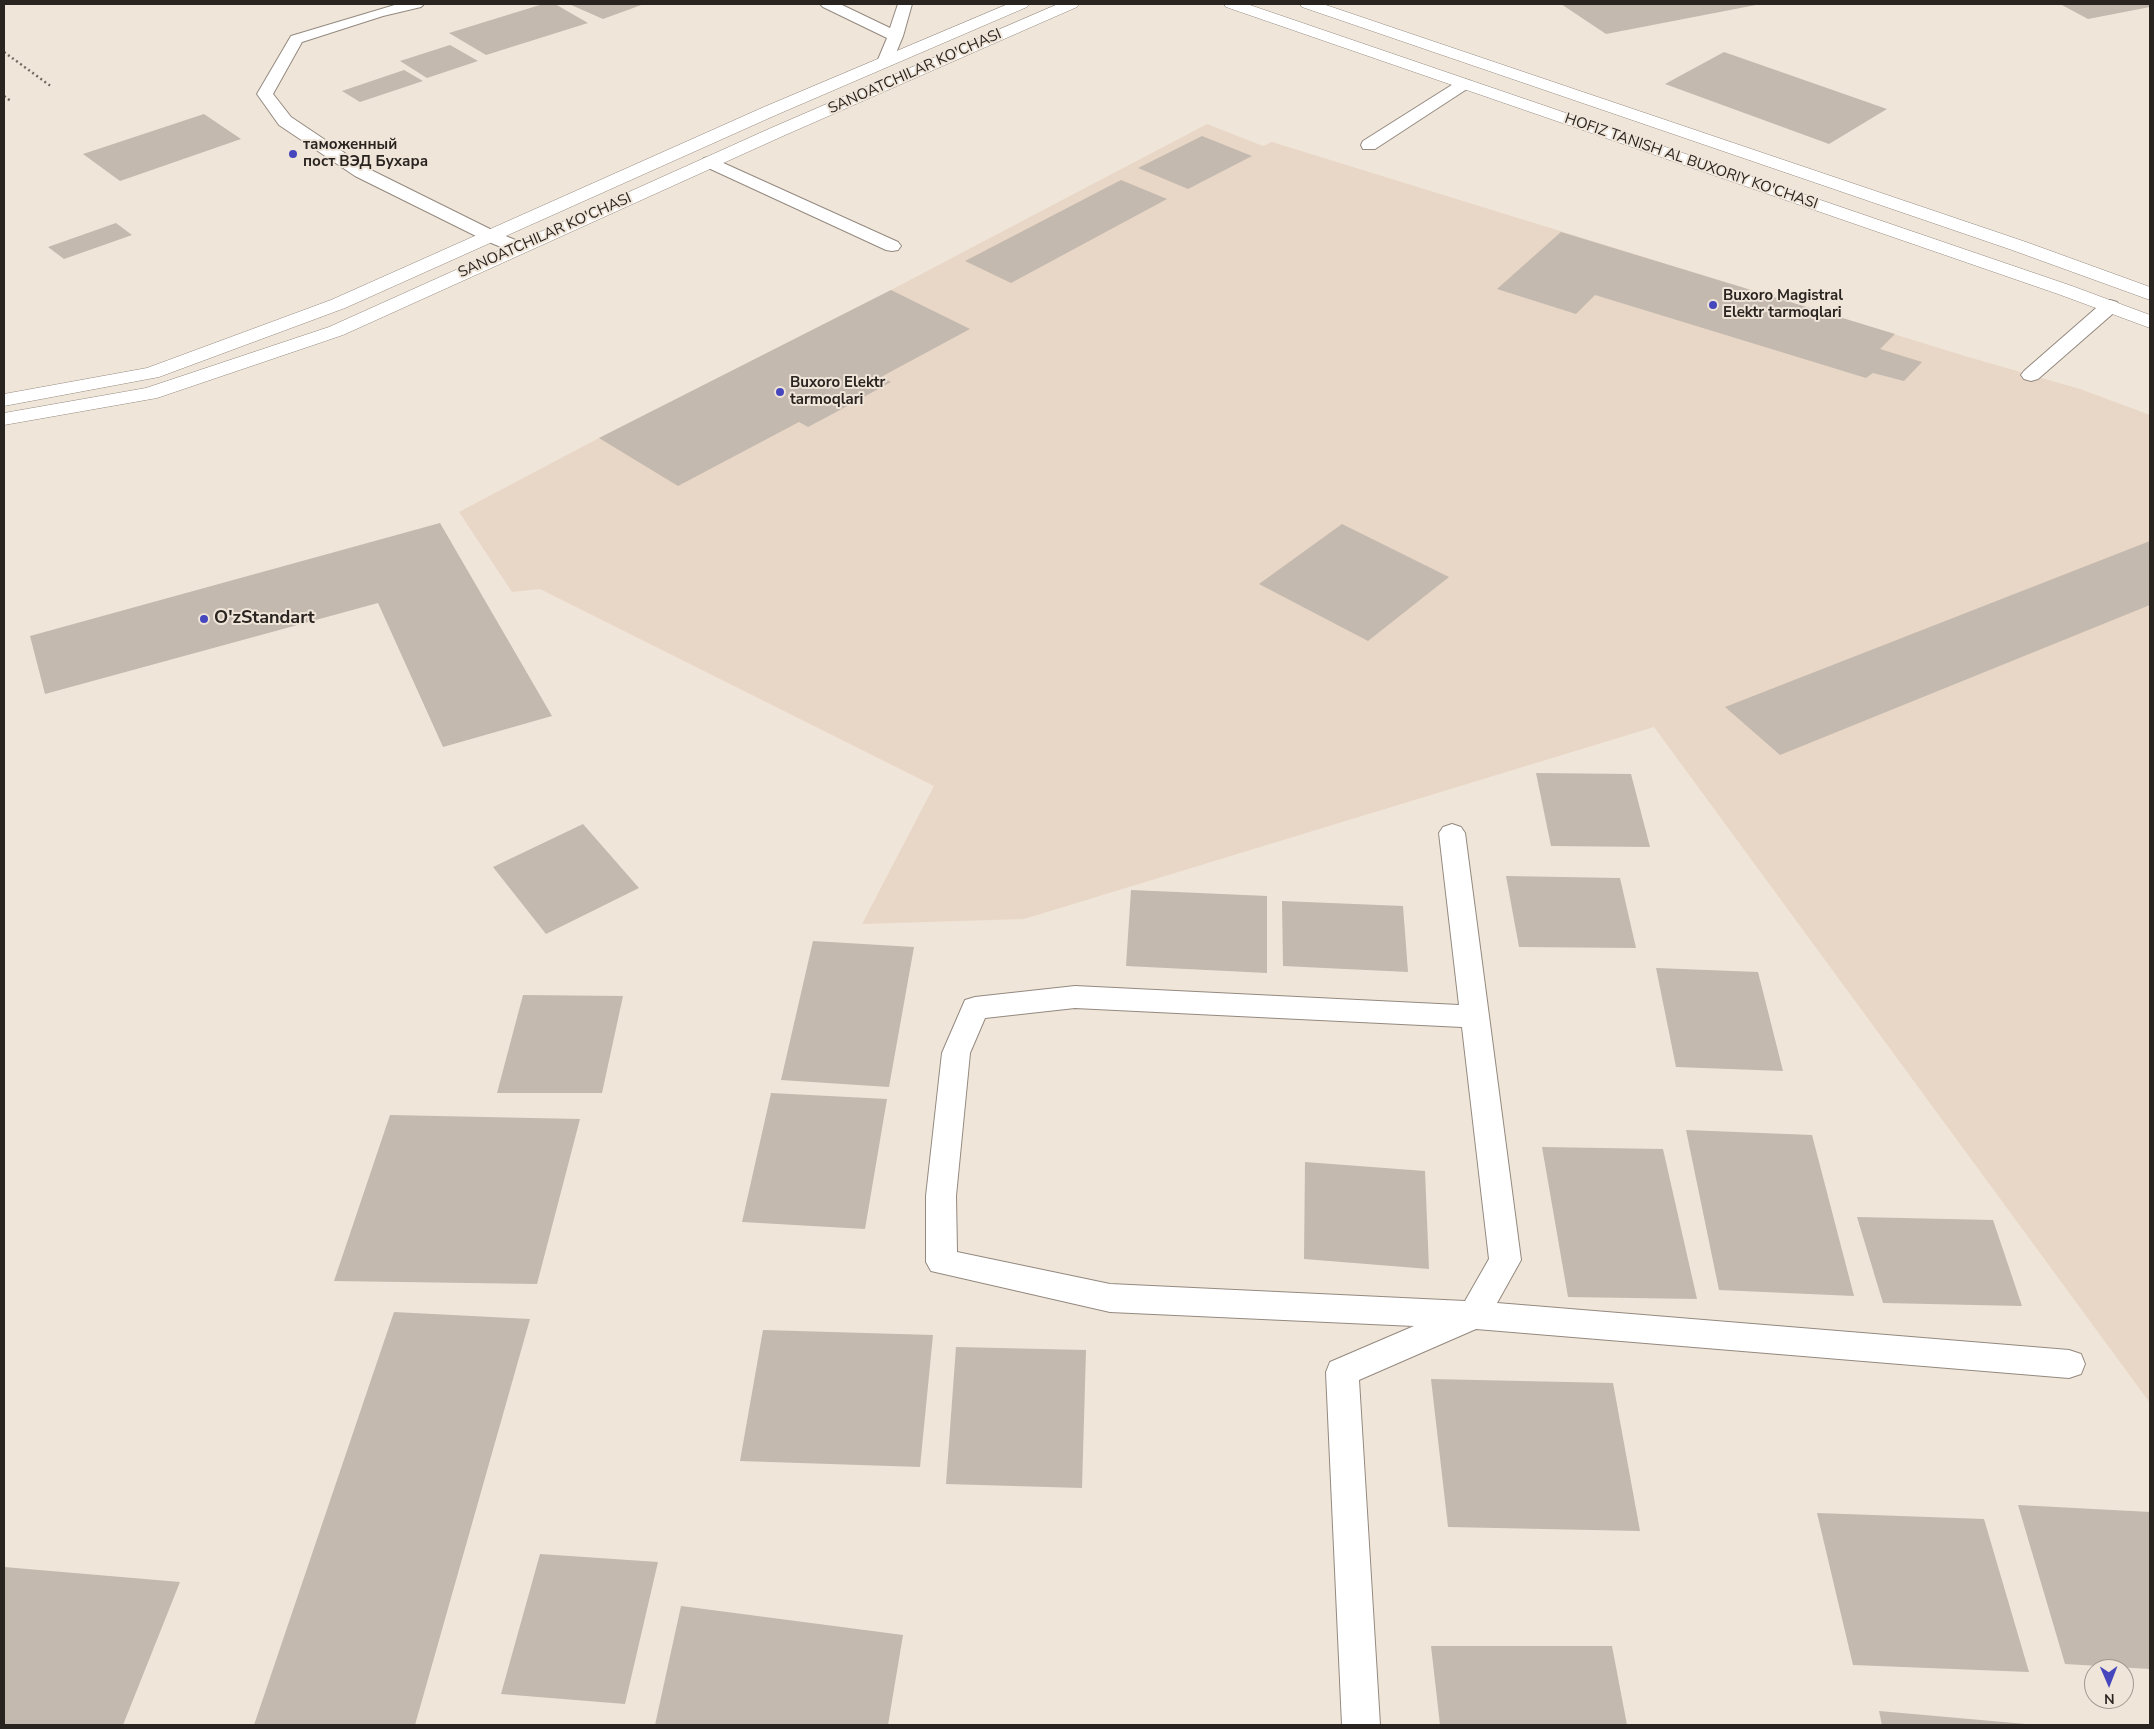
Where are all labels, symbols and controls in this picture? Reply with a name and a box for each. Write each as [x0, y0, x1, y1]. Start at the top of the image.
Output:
street label: SANOATCHILAR KO'CHASI [826, 26, 1004, 118]
street label: HOFIZ TANISH AL BUXORIY KO'CHASI [1562, 110, 1820, 214]
place label: таможенный пост ВЭД Бухара [303, 136, 428, 171]
marker: таможенный пост ВЭД Бухара [287, 148, 299, 160]
street label: SANOATCHILAR KO'CHASI [456, 190, 634, 282]
place label: Buxoro Magistral Elektr tarmoqlari [1723, 287, 1843, 322]
marker: Buxoro Magistral Elektr tarmoqlari [1707, 299, 1719, 311]
place label: Buxoro Elektr tarmoqlari [790, 374, 885, 409]
marker: Buxoro Elektr tarmoqlari [774, 386, 786, 398]
place label: O'zStandart [214, 608, 315, 630]
marker: O'zStandart [198, 613, 210, 625]
north arrow [2084, 1659, 2134, 1709]
text: N [2104, 1689, 2115, 1708]

